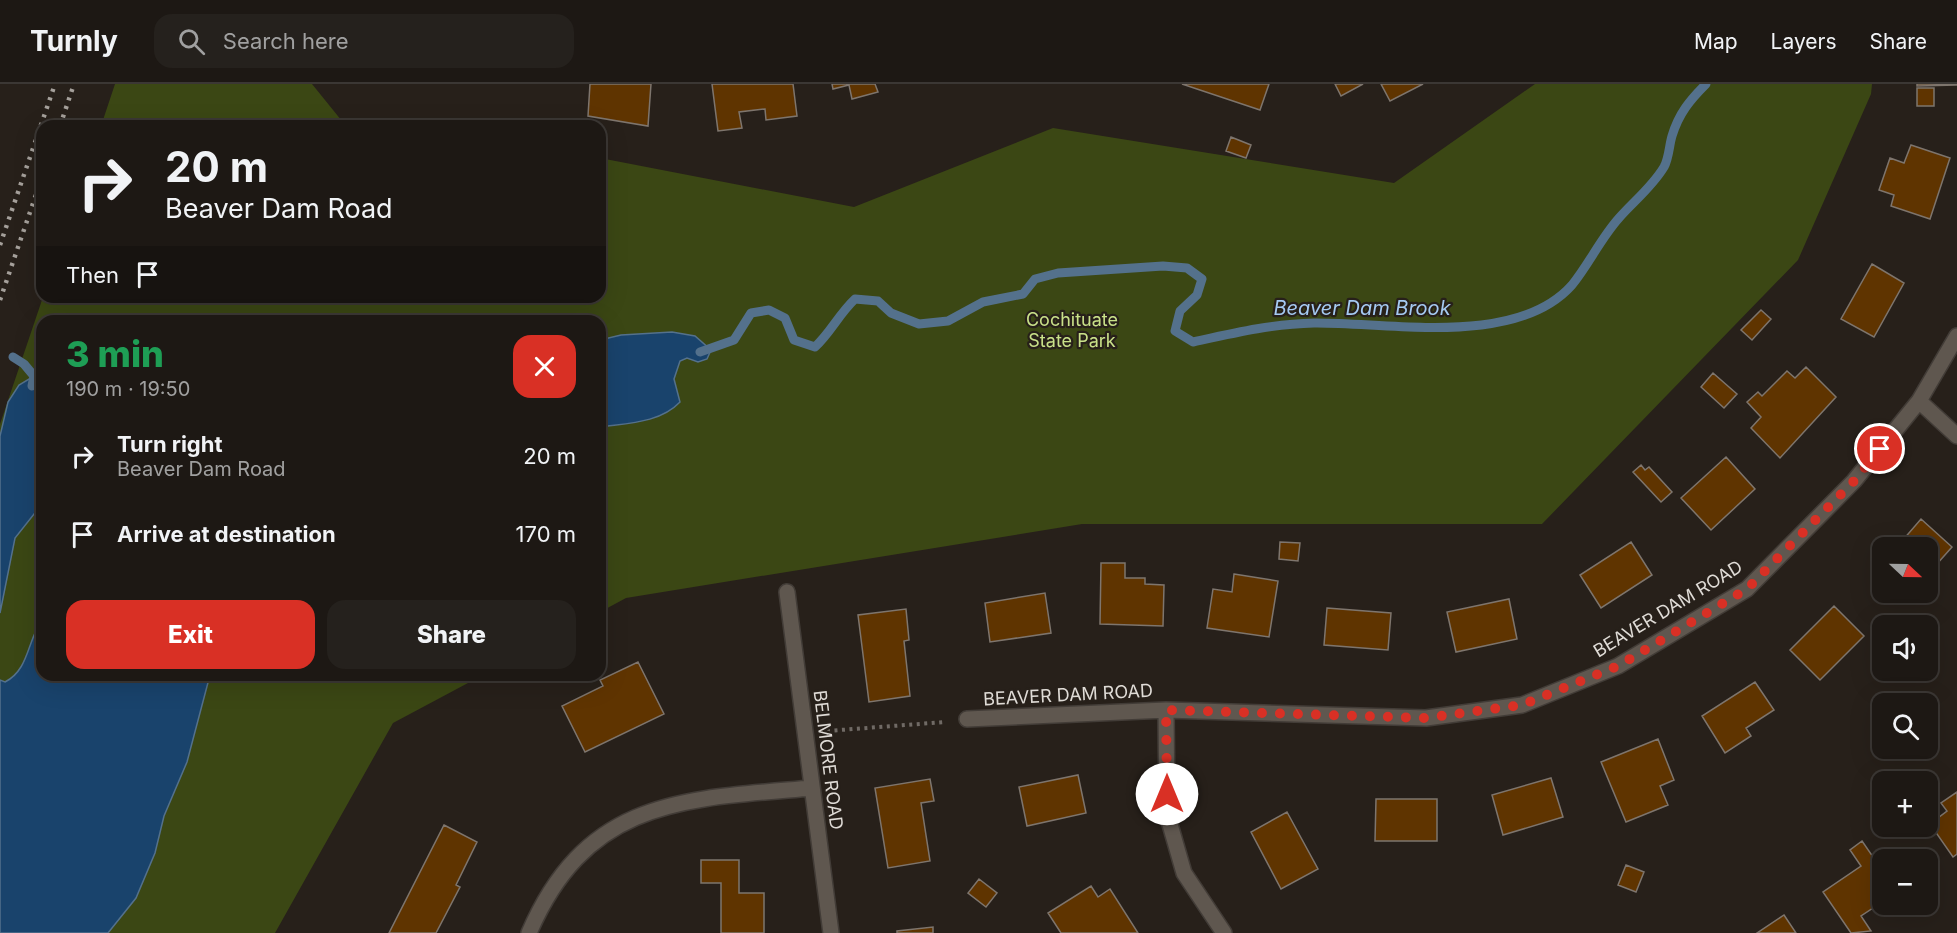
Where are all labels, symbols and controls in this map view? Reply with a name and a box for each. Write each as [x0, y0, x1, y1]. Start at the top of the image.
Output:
search box [154, 14, 574, 68]
text: Turnly [30, 24, 118, 58]
icon: search [175, 25, 208, 58]
text: Search here [223, 28, 349, 54]
text: Map [1694, 29, 1738, 54]
text: Layers [1771, 29, 1837, 54]
text: Share [1870, 29, 1927, 54]
text: 20 m [165, 141, 268, 192]
icon: right [66, 144, 144, 222]
text: Beaver Dam Road [165, 192, 393, 225]
icon: arrive [131, 258, 164, 291]
text: Then [66, 262, 119, 288]
water label: Beaver Dam Brook [1273, 296, 1452, 320]
park label: Cochituate State Park [1026, 309, 1118, 351]
text: 3 min [66, 332, 164, 376]
button: close [513, 335, 576, 398]
text: 190 m · 19:50 [66, 377, 190, 401]
pin [1854, 423, 1905, 474]
text: Turn right [117, 431, 223, 457]
icon: arrive [1863, 432, 1896, 465]
icon: right [66, 440, 99, 473]
text: 20 m [523, 443, 576, 469]
text: Beaver Dam Road [117, 457, 286, 481]
icon: arrive [66, 518, 99, 551]
text: Arrive at destination [117, 521, 336, 547]
text: 170 m [516, 521, 576, 547]
north arrow [1872, 537, 1938, 603]
map controls [1872, 537, 1938, 915]
street label: BEAVER DAM ROAD [1590, 556, 1746, 661]
button: Exit [66, 600, 315, 669]
button: Share [327, 600, 576, 669]
button: sound [1872, 615, 1938, 681]
street label: BEAVER DAM ROAD [983, 680, 1153, 709]
street label: BELMORE ROAD [810, 689, 847, 831]
button: search [1872, 693, 1938, 759]
position arrow [1135, 762, 1199, 826]
button: + [1872, 771, 1938, 837]
button: − [1872, 849, 1938, 915]

